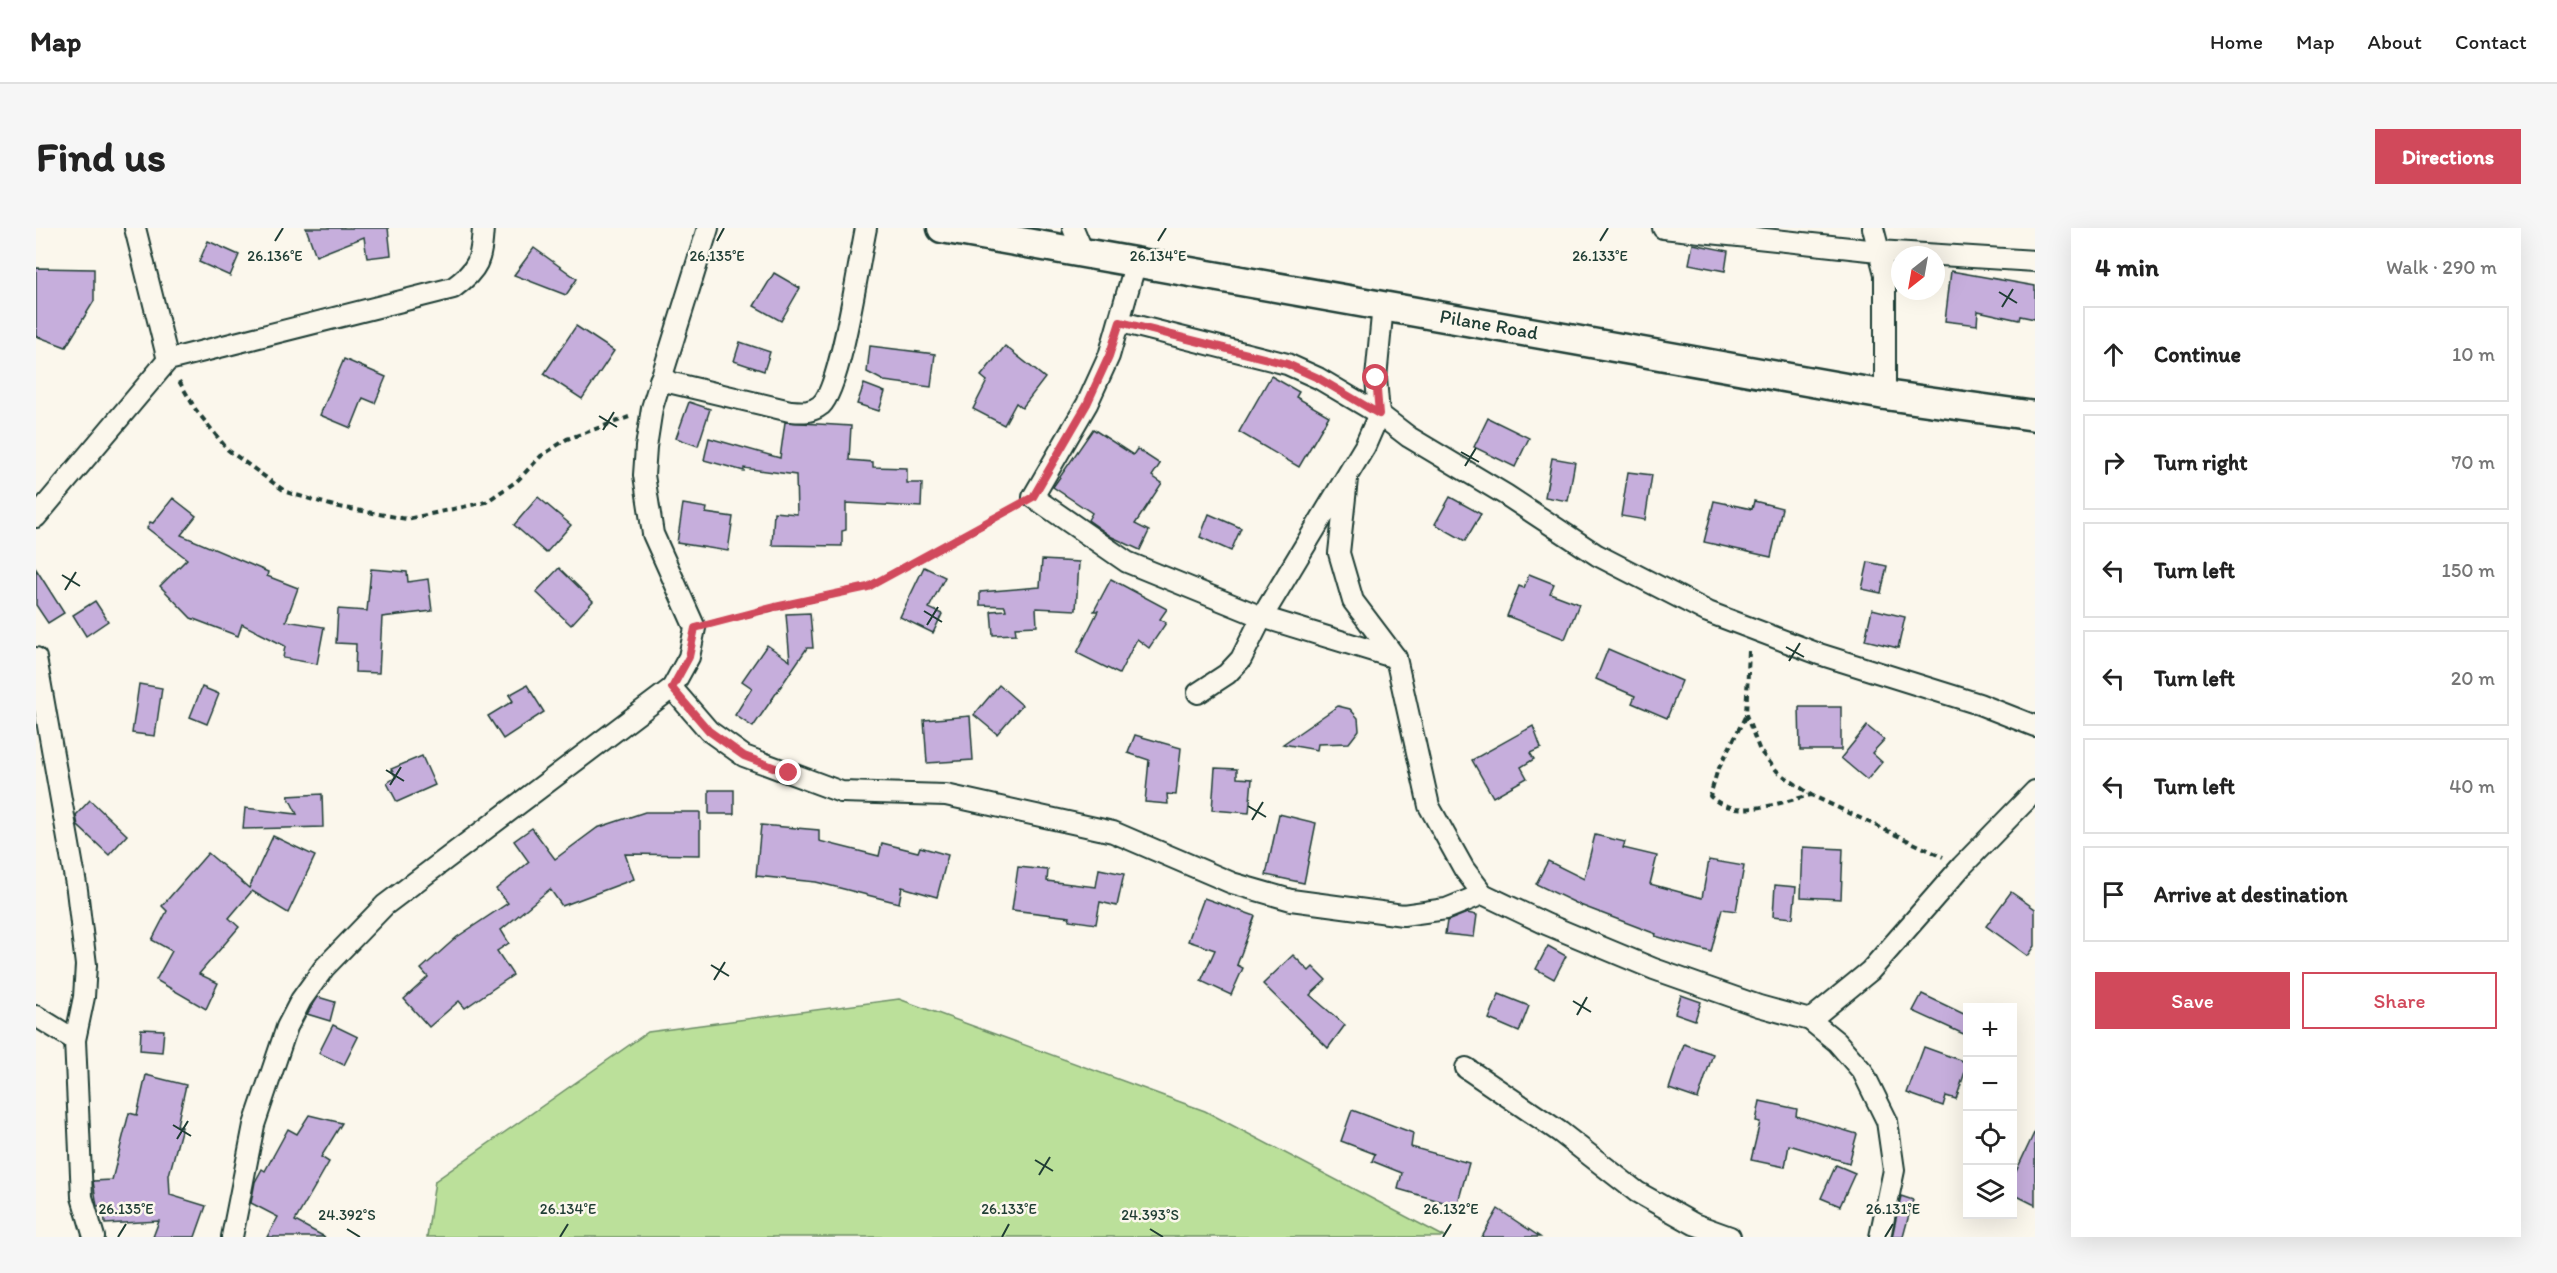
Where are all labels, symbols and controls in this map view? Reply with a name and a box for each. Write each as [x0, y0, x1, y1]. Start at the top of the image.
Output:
text: Map [30, 24, 81, 58]
text: Home [2210, 29, 2263, 54]
text: Map [2296, 29, 2335, 54]
text: About [2368, 29, 2422, 54]
text: Contact [2455, 29, 2527, 54]
button: Directions [2375, 129, 2521, 184]
text: Find us [36, 131, 166, 182]
north arrow [1891, 246, 1945, 300]
text: 26.136°E [247, 247, 303, 265]
text: 26.135°E [689, 247, 745, 265]
text: 26.134°E [1130, 247, 1186, 265]
text: 26.133°E [1572, 247, 1628, 265]
text: 4 min [2095, 251, 2159, 283]
text: Walk · 290 m [2386, 255, 2497, 279]
street label: Pilane Road [1438, 304, 1540, 344]
icon: ahead [2097, 338, 2130, 371]
text: Continue [2154, 341, 2241, 368]
text: 10 m [2452, 342, 2495, 366]
route start [1362, 364, 1388, 390]
icon: right [2097, 446, 2130, 479]
text: Turn right [2154, 449, 2248, 476]
text: 70 m [2451, 450, 2495, 474]
icon: left [2097, 554, 2130, 587]
text: Turn left [2154, 557, 2235, 584]
text: 150 m [2442, 558, 2495, 582]
icon: left [2097, 662, 2130, 695]
text: Turn left [2154, 665, 2235, 692]
text: 20 m [2451, 666, 2495, 690]
route end [775, 759, 801, 785]
icon: left [2097, 770, 2130, 803]
text: Turn left [2154, 773, 2235, 800]
text: 40 m [2449, 774, 2495, 798]
icon: arrive [2097, 878, 2130, 911]
text: Arrive at destination [2154, 881, 2348, 908]
button: Save [2095, 972, 2290, 1029]
button: Share [2302, 972, 2497, 1029]
map controls [1963, 1003, 2017, 1219]
button: + [1963, 1003, 2017, 1057]
button: − [1963, 1057, 2017, 1111]
button: locate [1963, 1111, 2017, 1165]
button: layers [1963, 1165, 2017, 1219]
text: 26.135°E [98, 1200, 154, 1218]
text: 26.134°E [540, 1200, 596, 1218]
text: 26.133°E [981, 1200, 1037, 1218]
text: 26.132°E [1423, 1200, 1479, 1218]
text: 26.131°E [1866, 1200, 1920, 1218]
text: 24.392°S [318, 1206, 376, 1224]
text: 24.393°S [1121, 1206, 1179, 1224]

